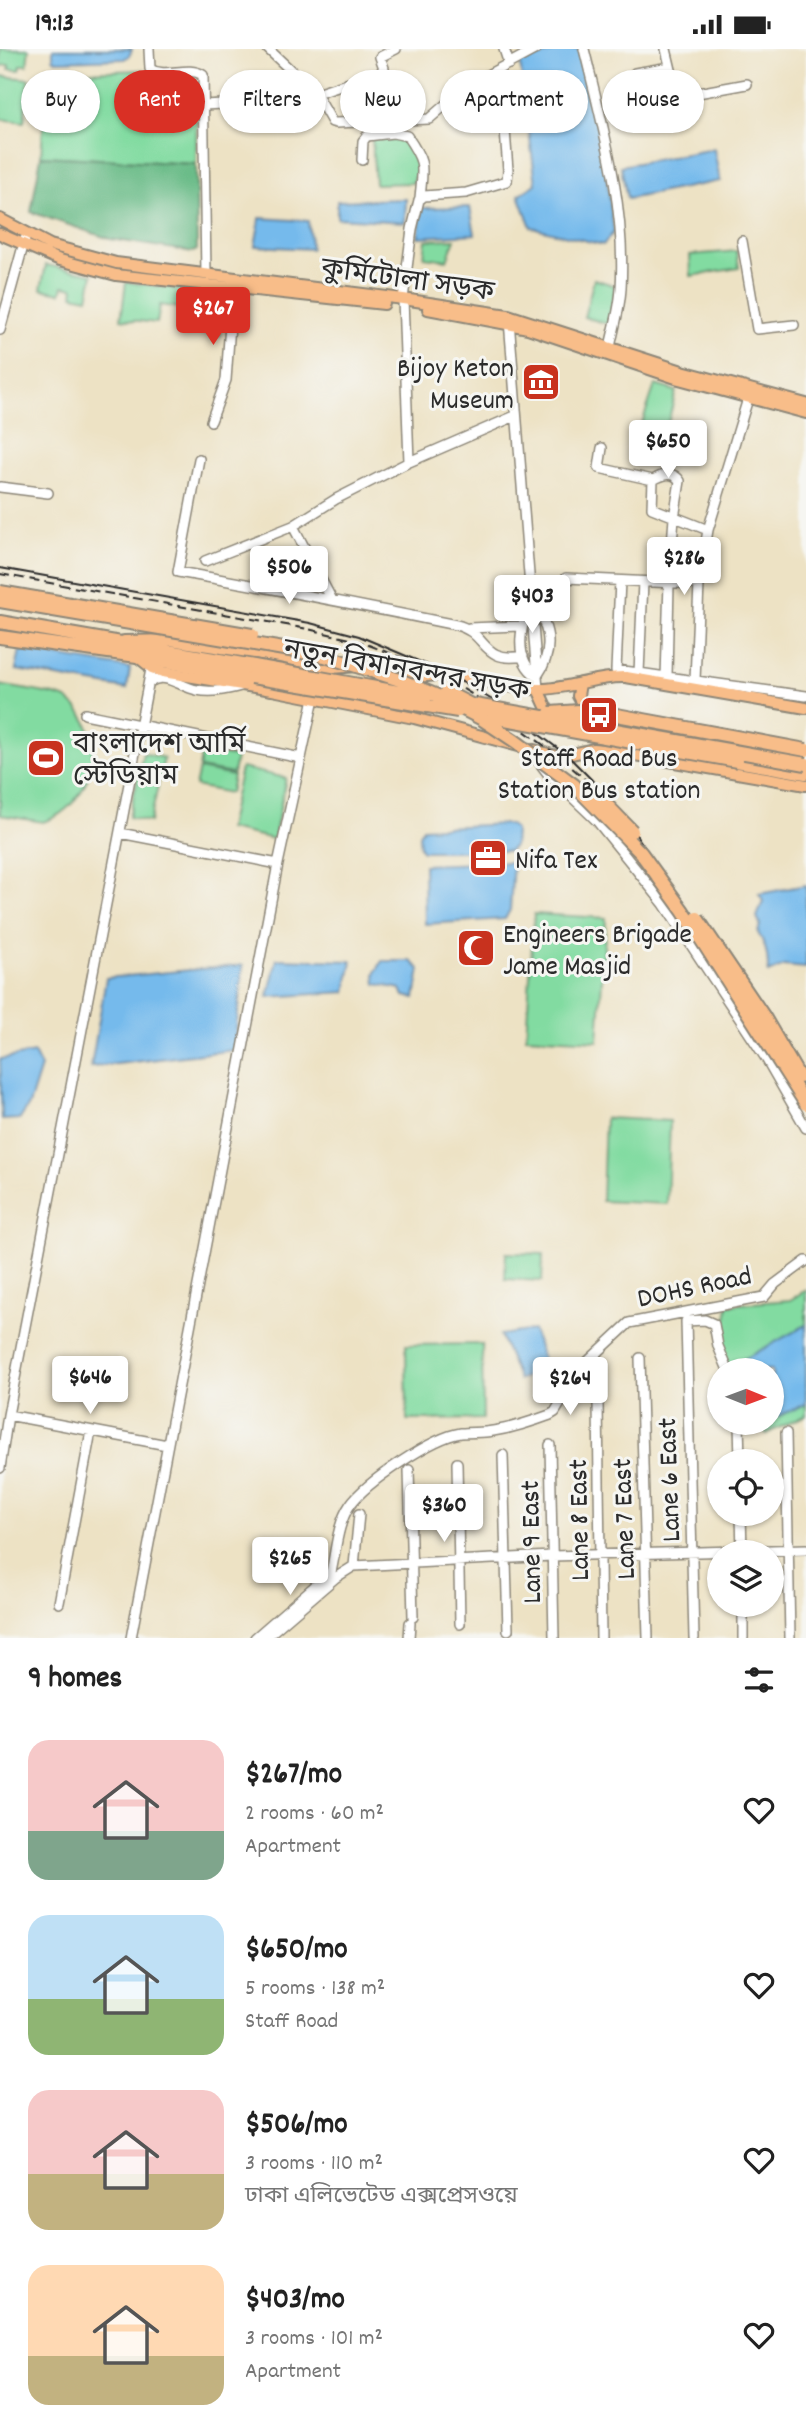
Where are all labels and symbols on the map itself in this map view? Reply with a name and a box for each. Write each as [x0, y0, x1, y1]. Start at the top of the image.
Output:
street label: কুর্মিটোলা সড়ক [317, 249, 497, 315]
pin: $267 [172, 287, 254, 347]
place label: Bijoy Keton Museum [397, 351, 514, 423]
museum icon: Bijoy Keton Museum [520, 361, 562, 403]
pin: $650 [627, 421, 709, 480]
pin: $286 [643, 538, 725, 597]
pin: $506 [248, 547, 330, 606]
pin: $403 [491, 575, 573, 635]
street label: নতুন বিমানবন্দর সড়ক [279, 630, 533, 714]
bus stop icon: Staff Road Bus Station Bus station [578, 694, 620, 736]
place label: বাংলাদেশ আর্মি স্টেডিয়াম [72, 725, 247, 799]
sports icon: বাংলাদেশ আর্মি স্টেডিয়াম [25, 737, 67, 779]
place label: Staff Road Bus Station Bus station [498, 741, 700, 813]
office icon: Nifa Tex [467, 837, 509, 879]
place label: Nifa Tex [515, 843, 597, 883]
place label: Engineers Brigade Jame Masjid [503, 917, 692, 989]
mosque icon: Engineers Brigade Jame Masjid [455, 927, 497, 969]
street label: DOHS Road [634, 1258, 756, 1322]
pin: $646 [49, 1357, 131, 1416]
pin: $264 [529, 1357, 611, 1417]
north arrow [707, 1358, 784, 1435]
street label: Lane 6 East [650, 1417, 694, 1543]
street label: Lane 7 East [605, 1457, 649, 1580]
street label: Lane 8 East [561, 1459, 603, 1581]
street label: Lane 9 East [513, 1480, 555, 1604]
pin: $360 [403, 1485, 485, 1544]
pin: $265 [249, 1537, 331, 1597]

